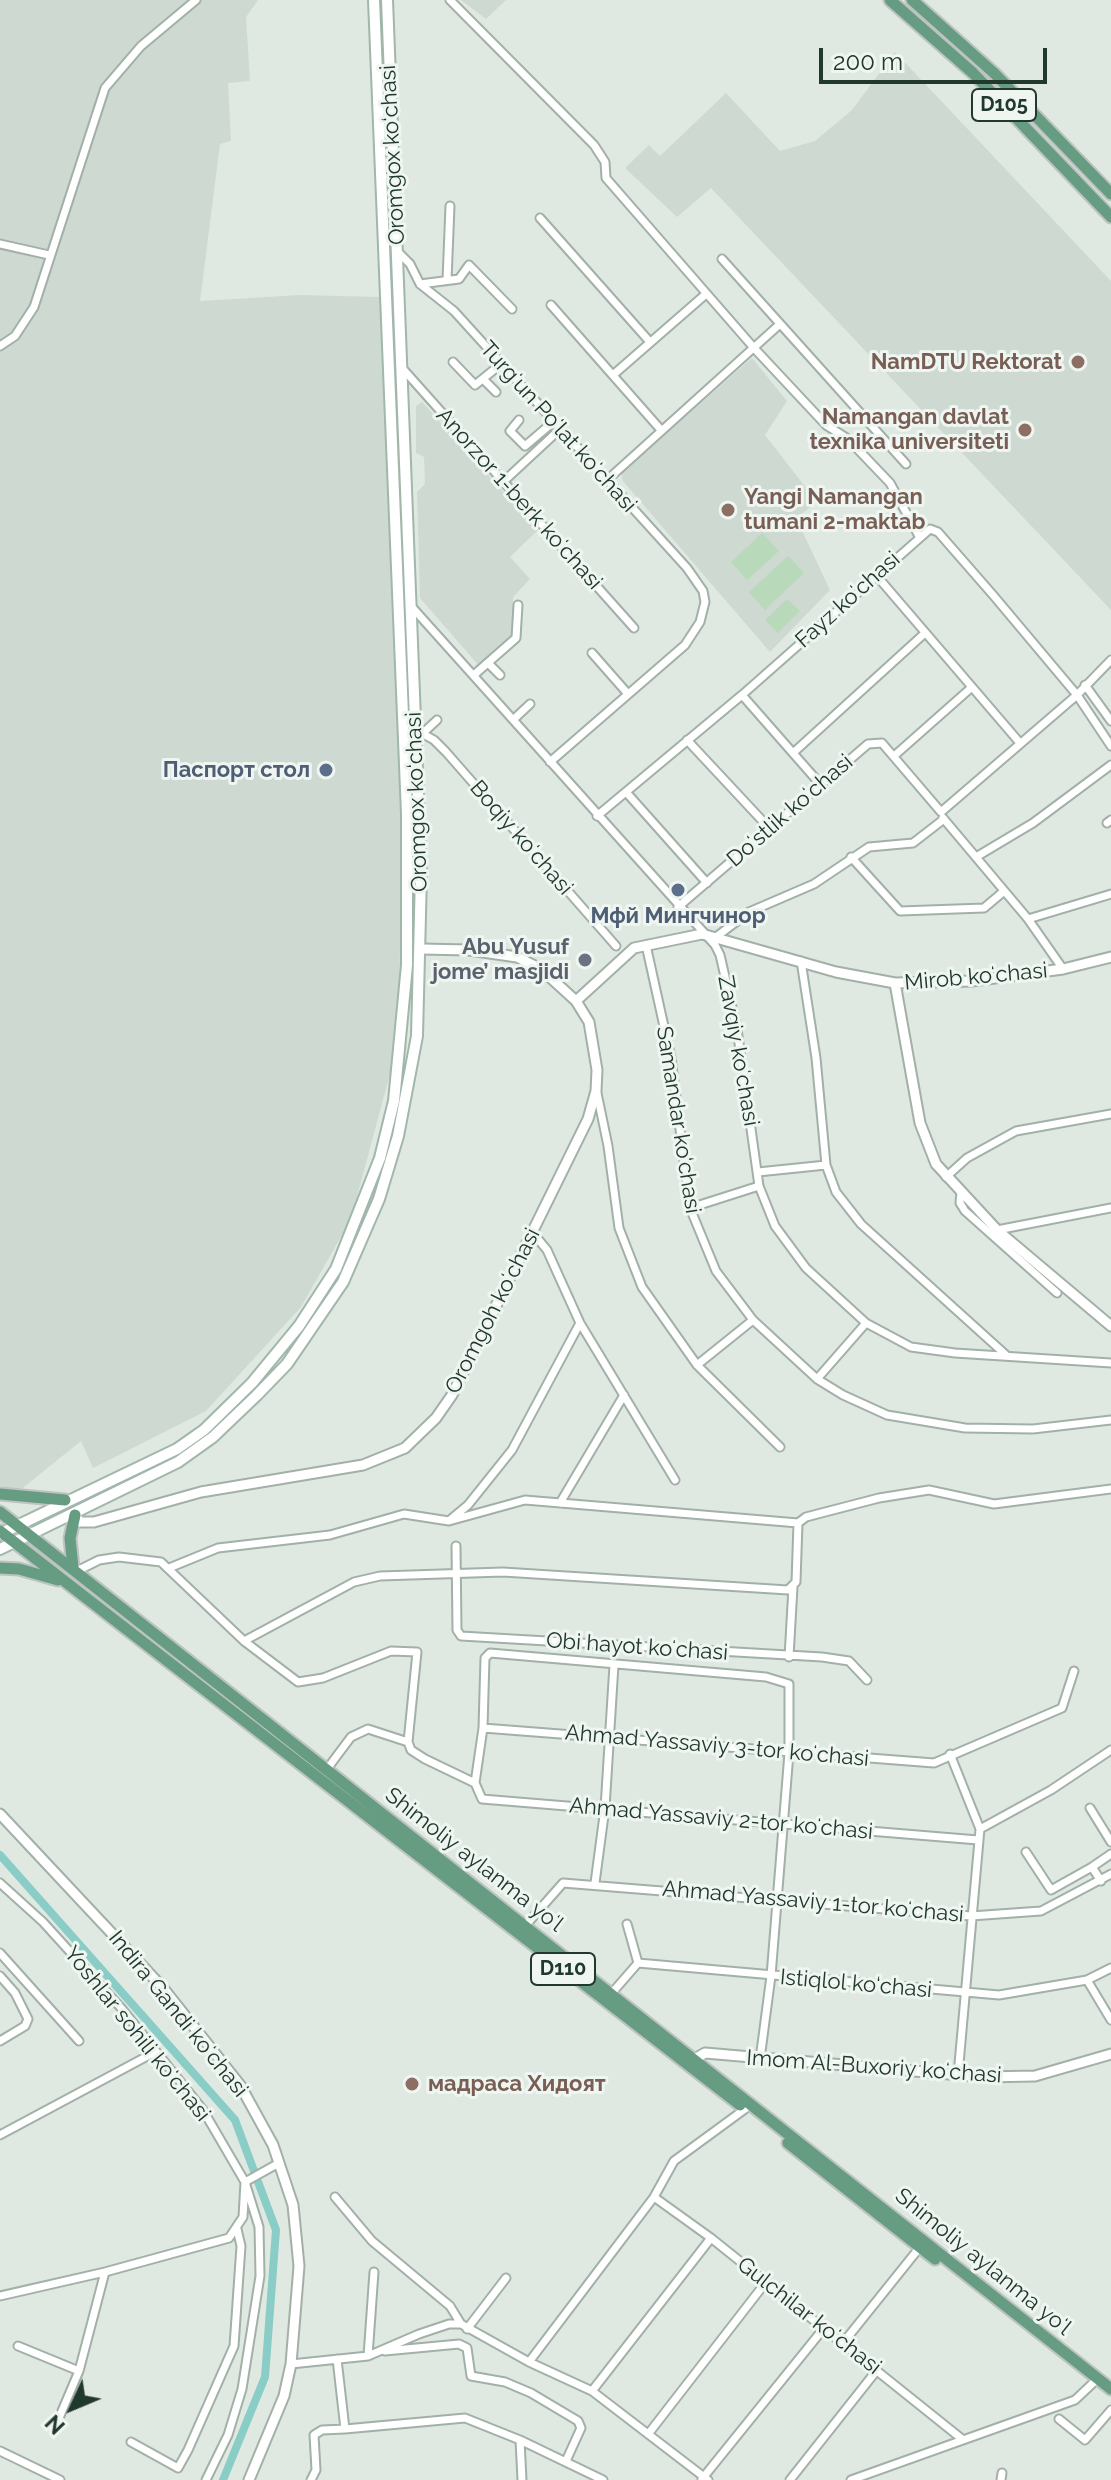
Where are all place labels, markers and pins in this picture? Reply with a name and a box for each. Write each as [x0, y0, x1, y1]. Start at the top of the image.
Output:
place label: NamDTU Rektorat [871, 349, 1062, 375]
marker: NamDTU Rektorat [1069, 353, 1087, 371]
place label: Namangan davlat texnika universiteti [810, 404, 1009, 456]
marker: Namangan davlat texnika universiteti [1016, 421, 1034, 439]
place label: Yangi Namangan tumani 2-maktab [744, 484, 925, 536]
marker: Yangi Namangan tumani 2-maktab [719, 501, 737, 519]
place label: Паспорт стол [163, 757, 310, 783]
marker: Паспорт стол [317, 761, 335, 779]
marker: Мфй Мингчинор [669, 881, 687, 899]
place label: Мфй Мингчинор [590, 903, 766, 929]
place label: Abu Yusuf jome’ masjidi [432, 934, 569, 986]
marker: Abu Yusuf jome’ masjidi [576, 951, 594, 969]
place label: мадраса Хидоят [428, 2071, 606, 2097]
marker: мадраса Хидоят [403, 2075, 421, 2093]

